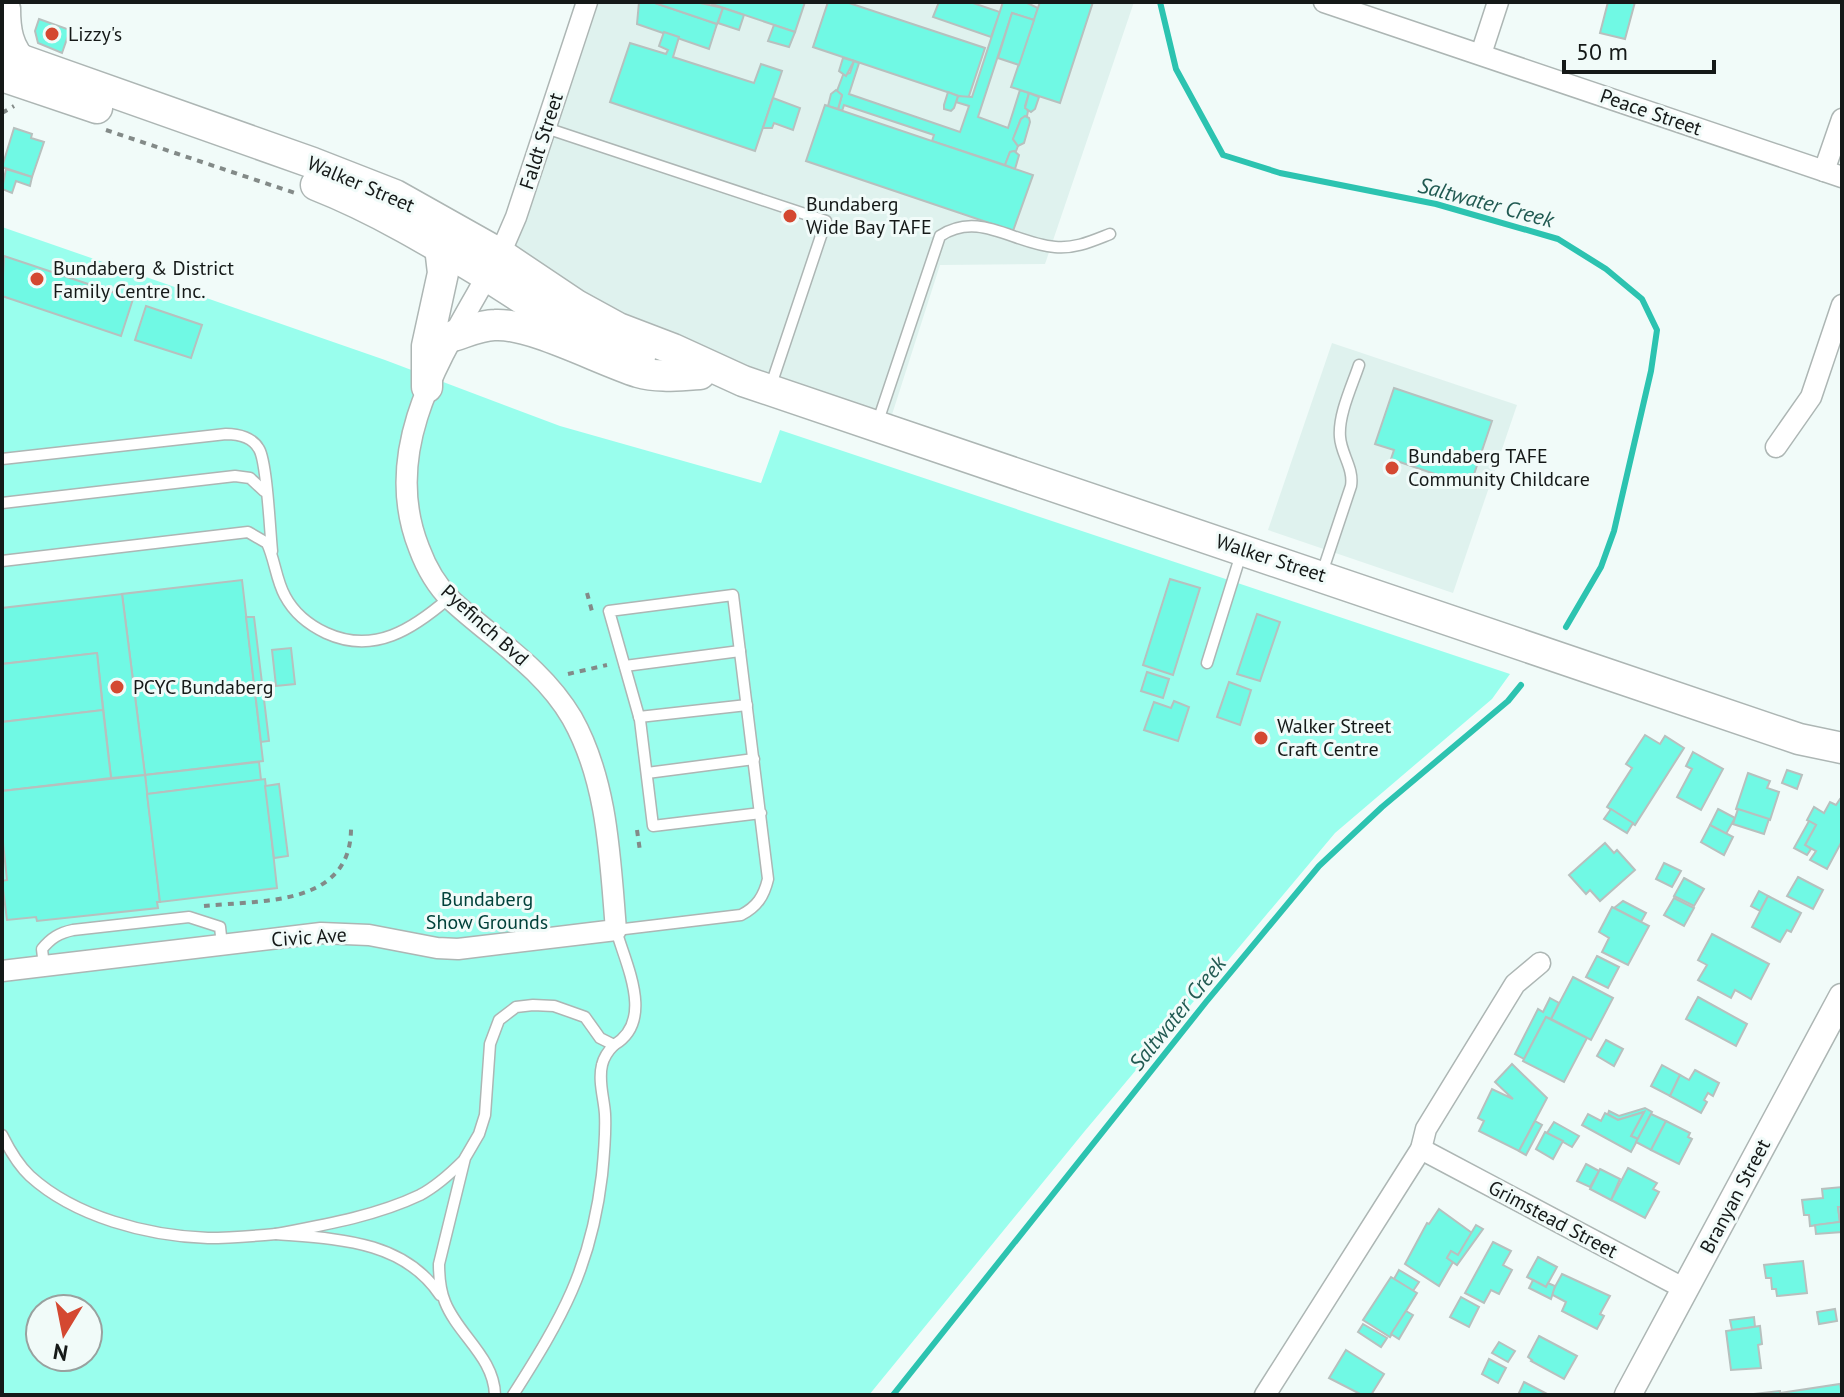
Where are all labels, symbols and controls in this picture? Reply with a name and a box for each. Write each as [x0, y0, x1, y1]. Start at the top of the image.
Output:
place label: Lizzy's [68, 21, 122, 47]
scale bar [1564, 24, 1714, 74]
marker: Lizzy's [43, 25, 61, 43]
text: 50 m [1576, 36, 1628, 67]
street label: Peace Street [1597, 83, 1705, 142]
street label: Faldt Street [513, 89, 569, 193]
street label: Walker Street [303, 150, 419, 218]
water label: Saltwater Creek [1415, 170, 1558, 234]
place label: Bundaberg Wide Bay TAFE [806, 191, 932, 240]
marker: Bundaberg Wide Bay TAFE [781, 207, 799, 225]
place label: Bundaberg & District Family Centre Inc. [53, 255, 234, 304]
marker: Bundaberg & District Family Centre Inc. [28, 270, 46, 288]
place label: Bundaberg TAFE Community Childcare [1408, 443, 1590, 492]
marker: Bundaberg TAFE Community Childcare [1383, 459, 1401, 477]
street label: Walker Street [1213, 528, 1330, 588]
street label: Pyefinch Bvd [436, 579, 534, 671]
place label: PCYC Bundaberg [133, 674, 273, 700]
marker: PCYC Bundaberg [108, 678, 126, 696]
place label: Walker Street Craft Centre [1277, 713, 1391, 762]
marker: Walker Street Craft Centre [1252, 729, 1270, 747]
park label: Bundaberg Show Grounds [426, 886, 548, 935]
street label: Civic Ave [270, 921, 348, 953]
water label: Saltwater Creek [1122, 949, 1232, 1076]
street label: Branyan Street [1694, 1134, 1776, 1258]
street label: Grimstead Street [1484, 1174, 1622, 1264]
north arrow [24, 1293, 104, 1373]
text: N [51, 1338, 70, 1368]

